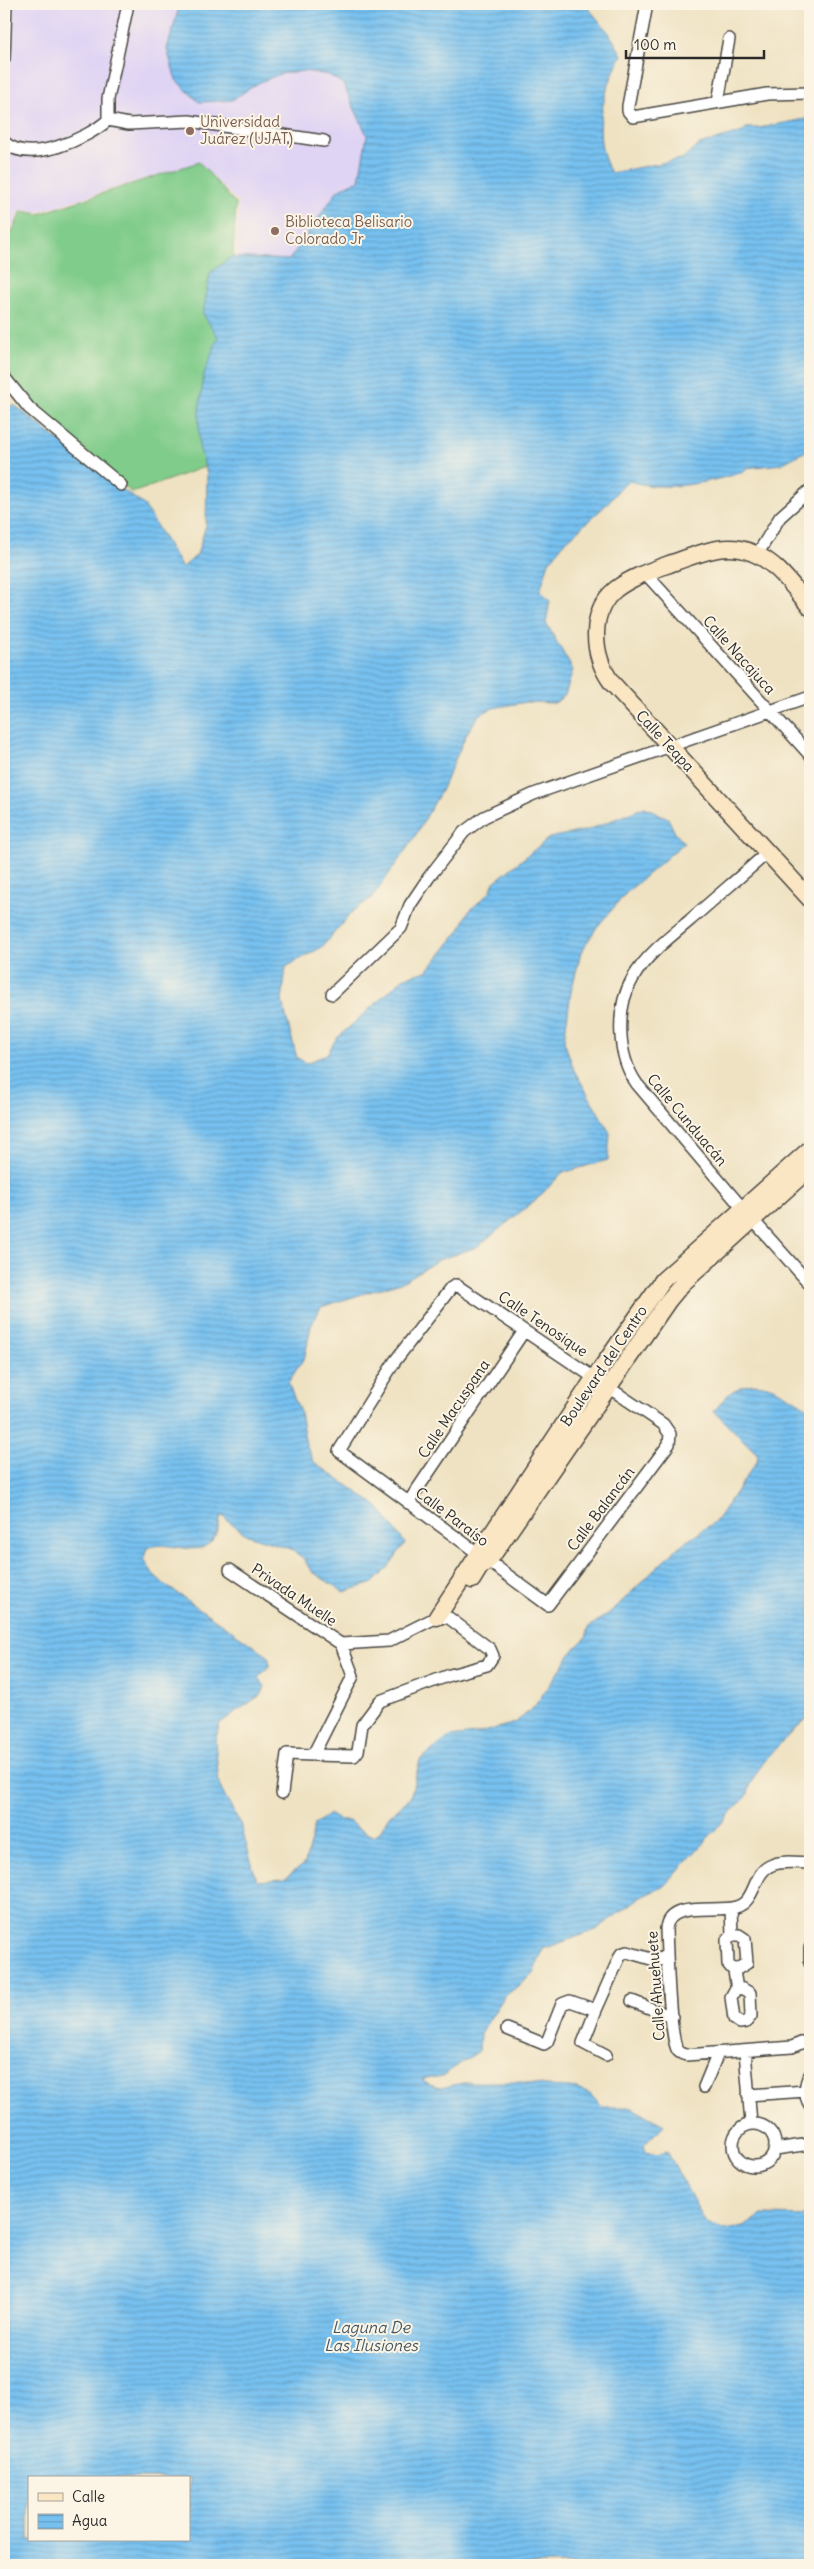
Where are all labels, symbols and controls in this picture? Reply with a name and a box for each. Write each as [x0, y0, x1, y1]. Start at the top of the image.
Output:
scale bar [626, 28, 764, 60]
text: 100 m [634, 35, 676, 54]
place label: Universidad Juárez (UJAT) [200, 112, 293, 148]
marker: Universidad Juárez (UJAT) [184, 125, 196, 137]
place label: Biblioteca Belisario Colorado Jr [285, 212, 412, 248]
marker: Biblioteca Belisario Colorado Jr [269, 225, 281, 237]
street label: Calle Nacajuca [699, 611, 780, 698]
street label: Calle Teapa [632, 706, 699, 776]
street label: Calle Cunduacán [643, 1070, 732, 1170]
street label: Calle Tenosique [495, 1287, 592, 1361]
street label: Boulevard del Centro [556, 1302, 651, 1430]
street label: Calle Macuspana [414, 1355, 494, 1462]
street label: Calle Balancán [563, 1463, 639, 1555]
street label: Calle Paraíso [412, 1483, 493, 1550]
street label: Privada Muelle [248, 1559, 341, 1630]
street label: Calle Ahuehuete [642, 1931, 669, 2042]
water label: Laguna De Las Ilusiones [324, 2317, 419, 2355]
legend [28, 2476, 190, 2542]
text: Calle [72, 2487, 105, 2506]
text: Agua [72, 2511, 108, 2530]

